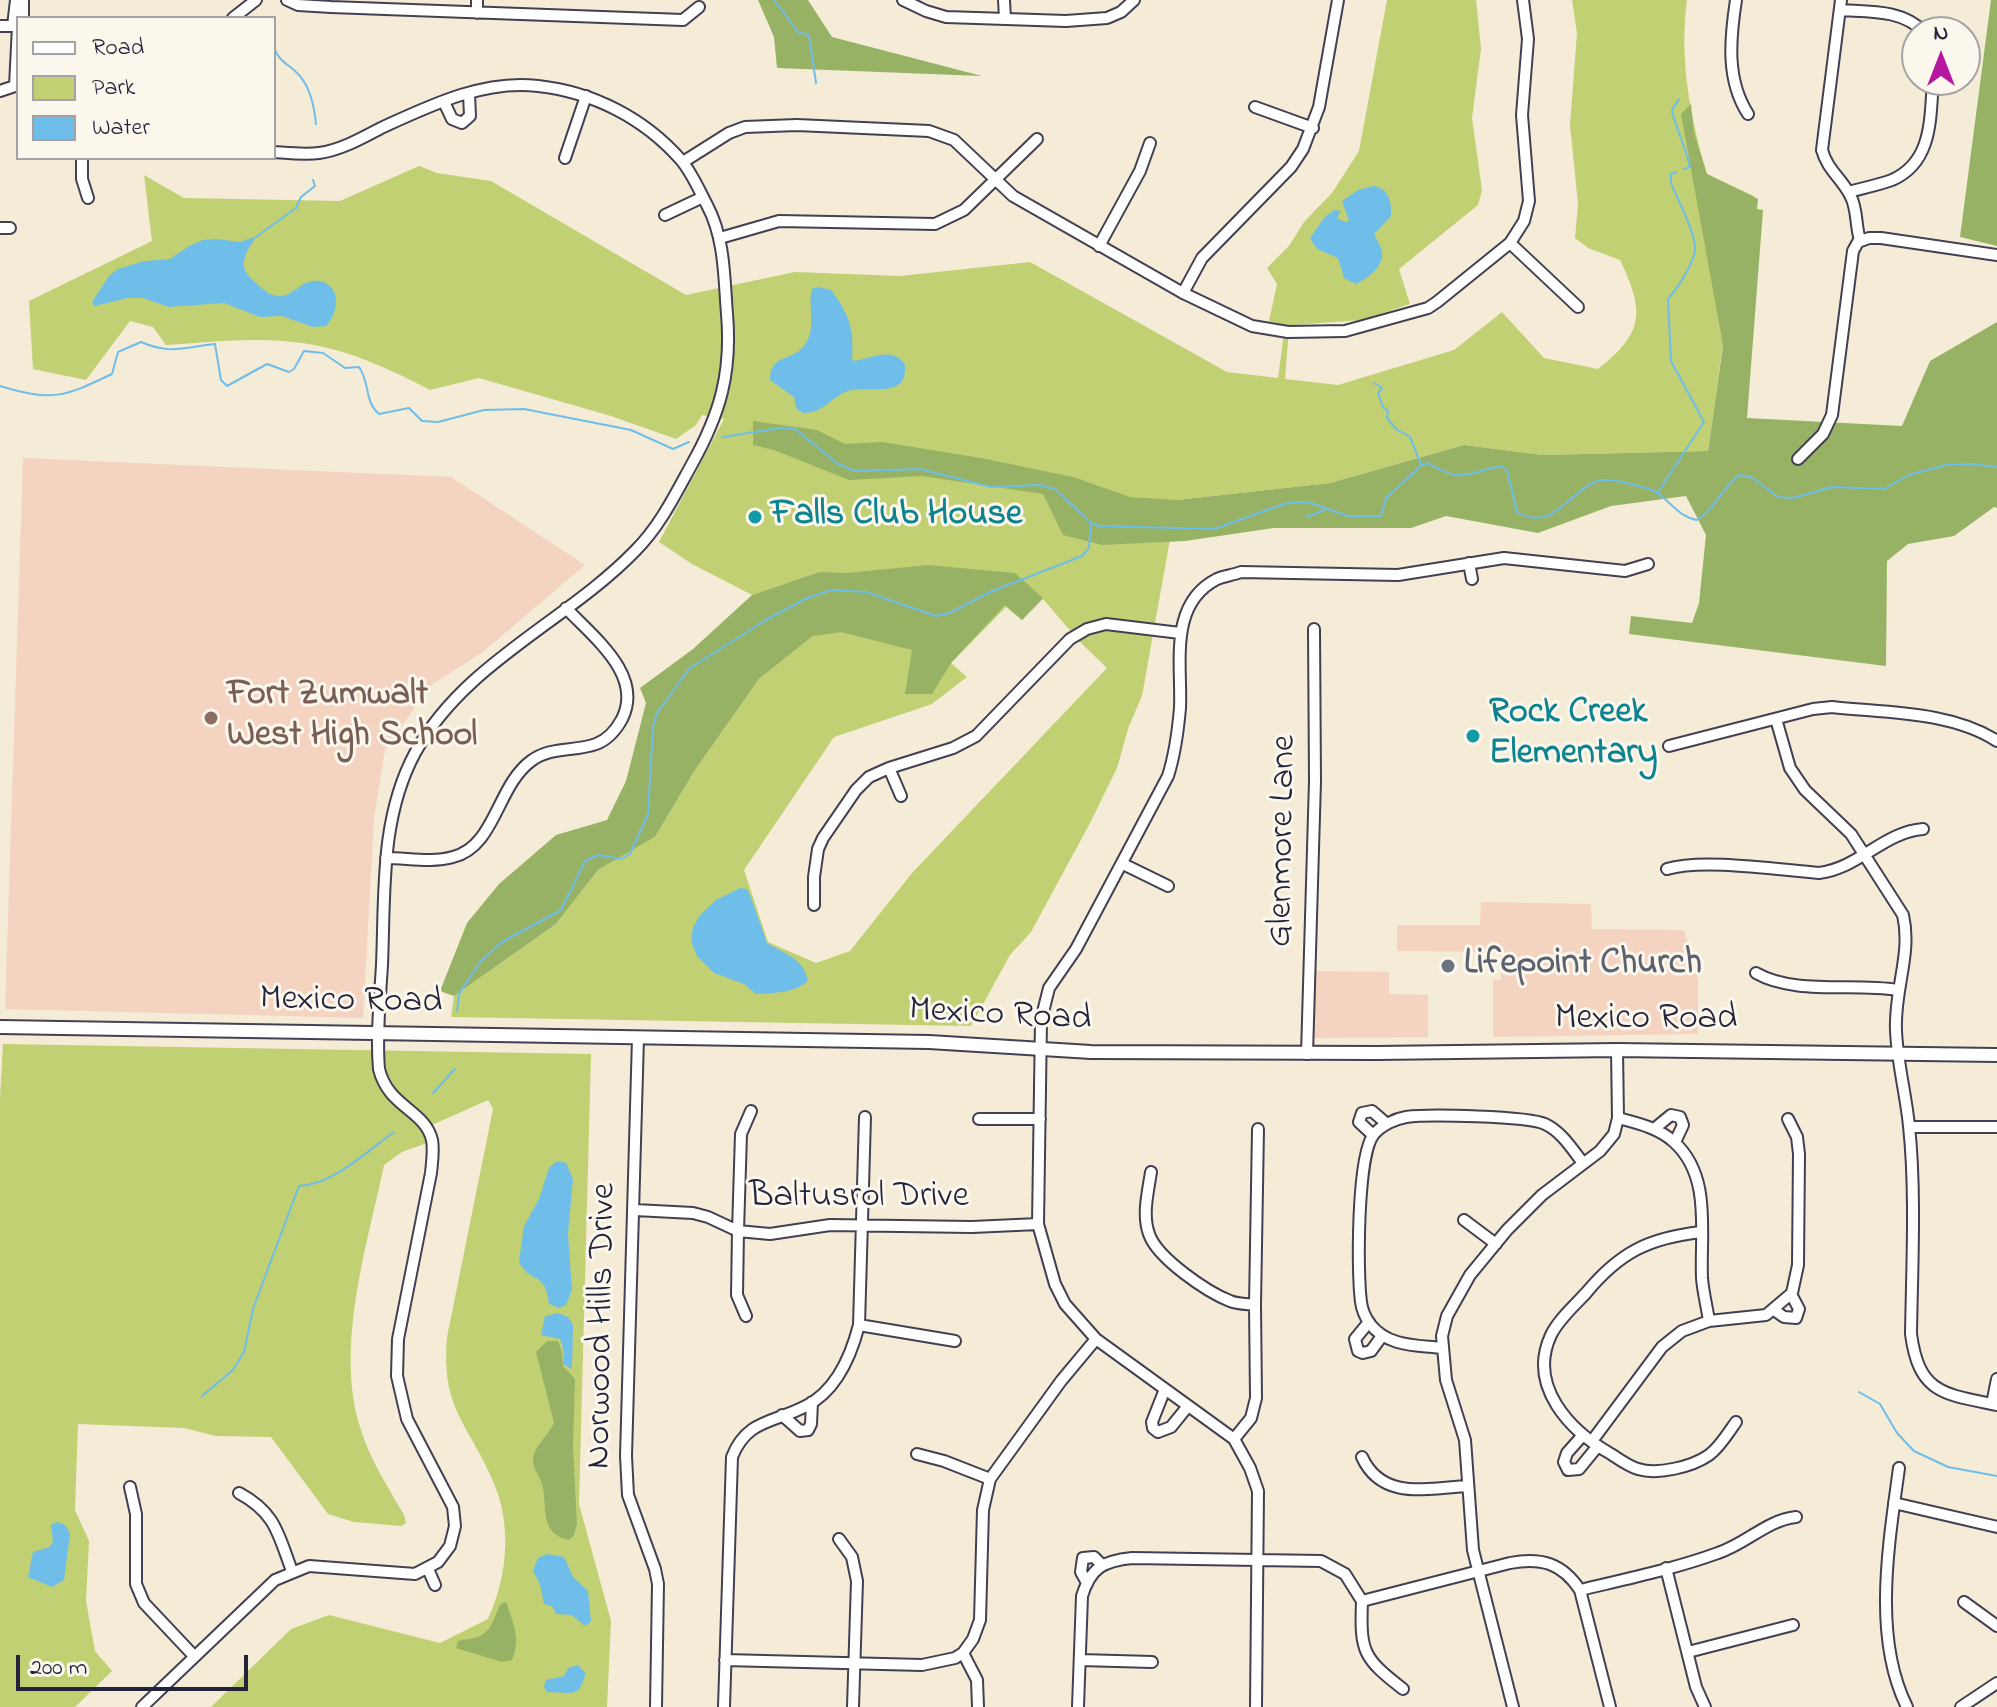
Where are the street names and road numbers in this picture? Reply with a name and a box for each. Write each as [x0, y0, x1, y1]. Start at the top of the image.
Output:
street label: Glenmore Lane [1262, 735, 1308, 947]
street label: Mexico Road [259, 980, 443, 1026]
street label: Mexico Road [908, 991, 1092, 1043]
street label: Mexico Road [1555, 999, 1737, 1043]
street label: Baltusrol Drive [749, 1177, 969, 1221]
street label: Norwood Hills Drive [580, 1183, 628, 1469]

